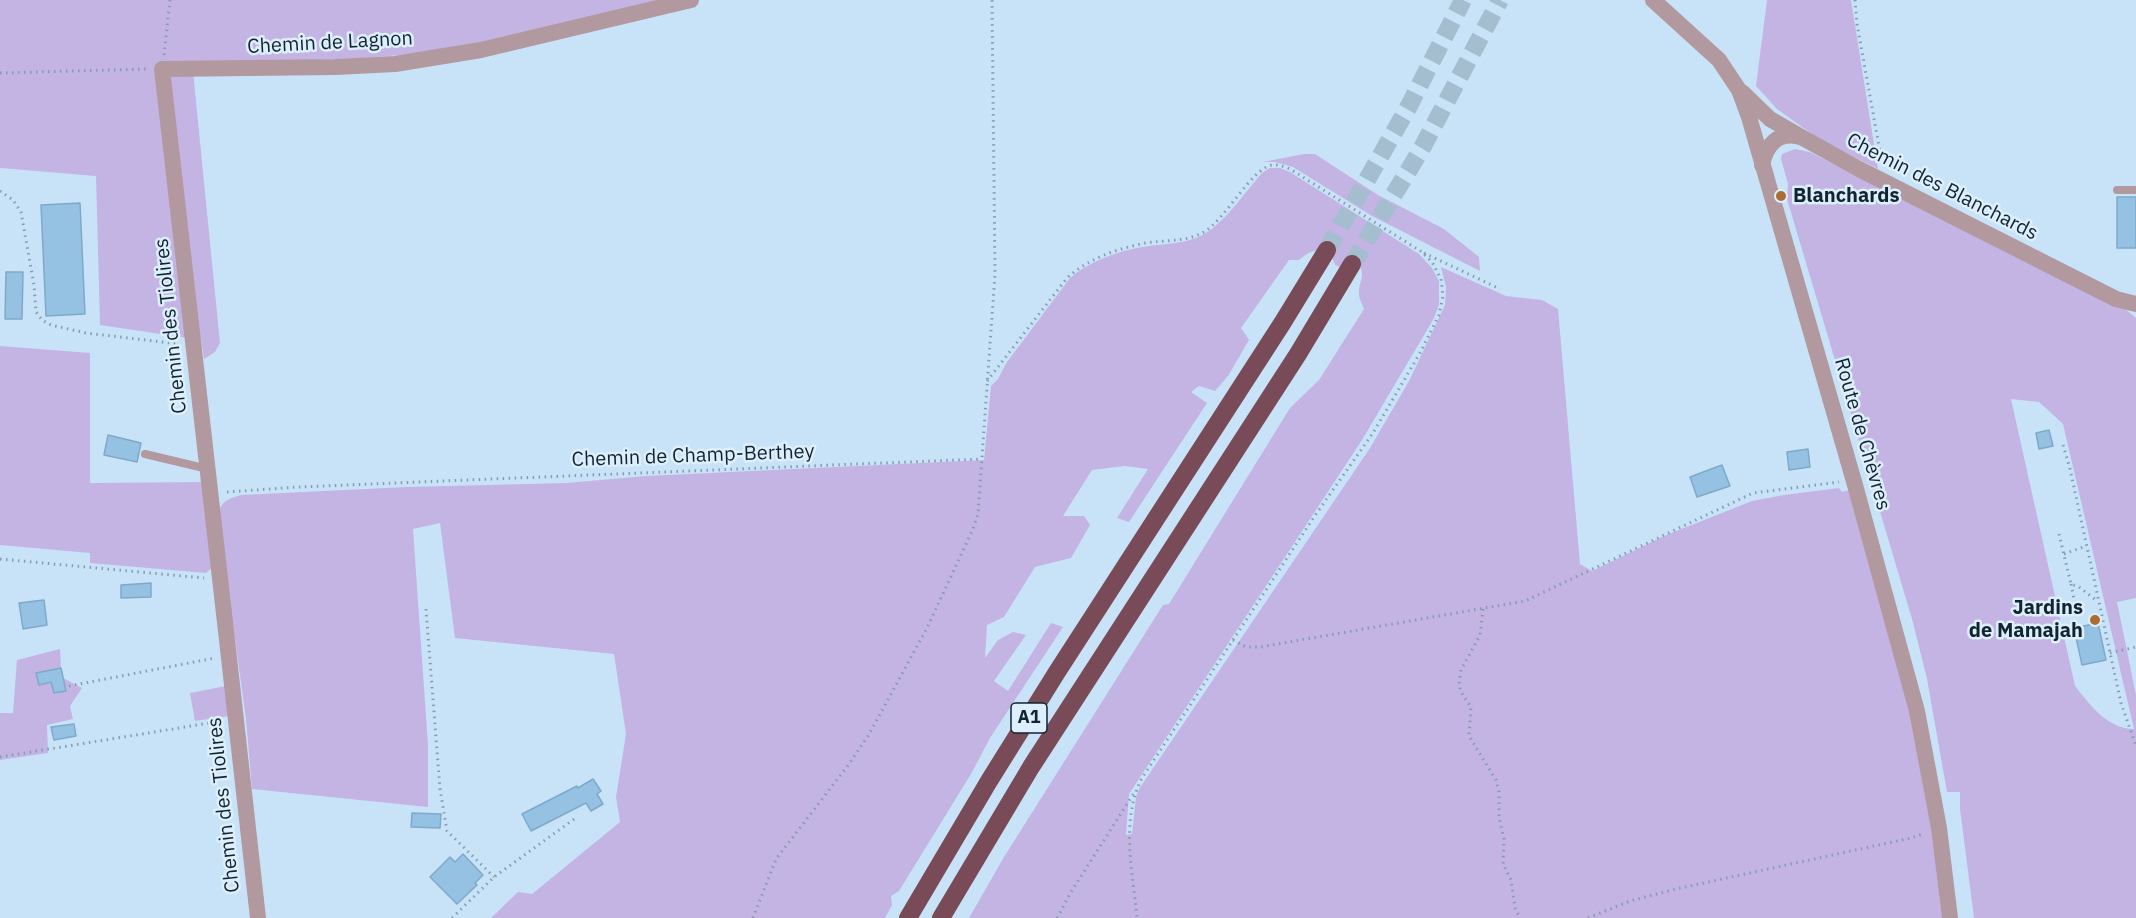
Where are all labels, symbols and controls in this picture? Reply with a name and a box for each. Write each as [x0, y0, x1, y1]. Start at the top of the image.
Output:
street label: Chemin de Lagnon [247, 27, 413, 59]
street label: Chemin des Blanchards [1842, 128, 2042, 246]
place label: Blanchards [1793, 184, 1900, 208]
marker: Blanchards [1774, 189, 1788, 203]
street label: Chemin des Tiolires [150, 237, 192, 415]
street label: Route de Chèvres [1829, 355, 1895, 513]
street label: Chemin de Champ-Berthey [571, 440, 815, 472]
place label: Jardins de Mamajah [1969, 596, 2083, 643]
marker: Jardins de Mamajah [2088, 613, 2102, 627]
road number: A1 [1011, 703, 1047, 733]
street label: Chemin des Tiolires [203, 716, 245, 894]

